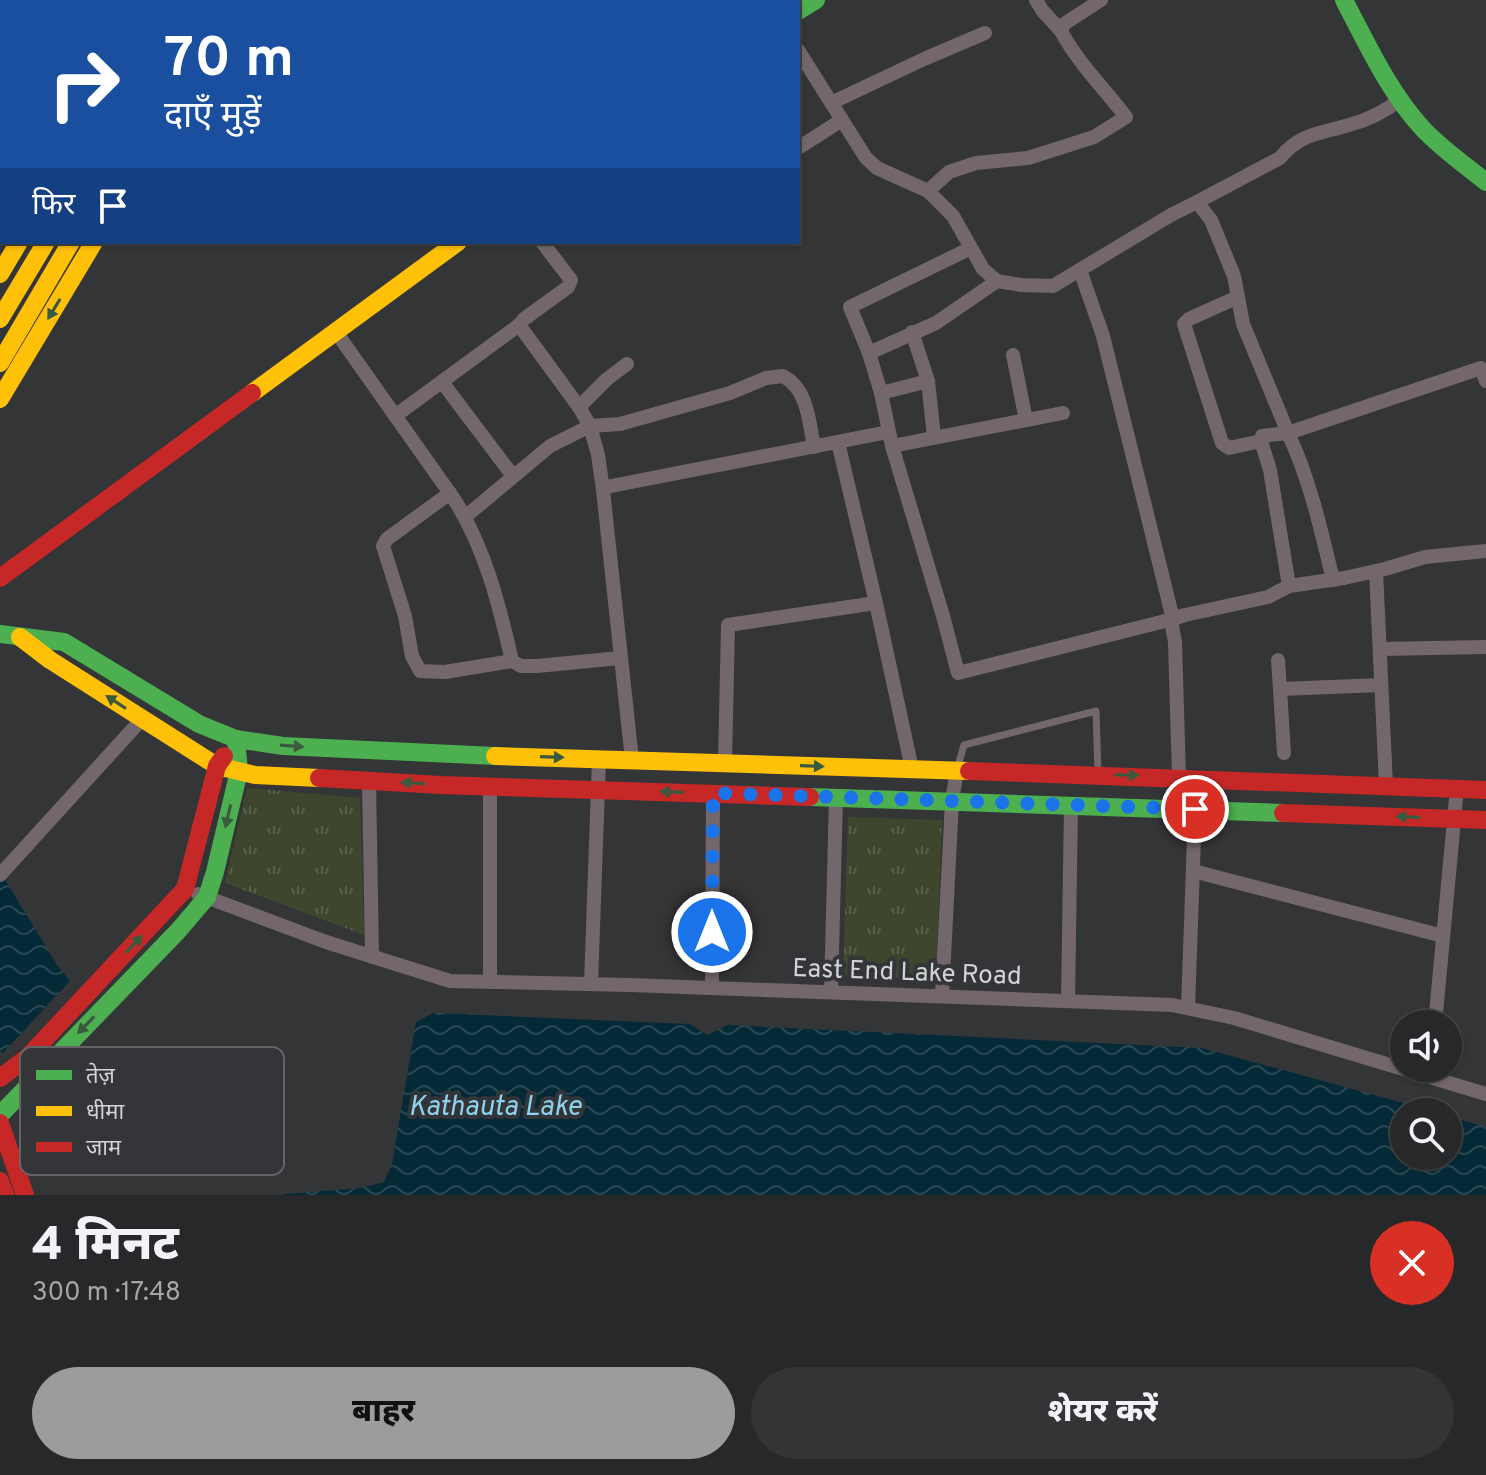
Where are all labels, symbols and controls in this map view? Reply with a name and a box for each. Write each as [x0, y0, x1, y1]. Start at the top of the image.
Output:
text: 70 m [164, 26, 294, 96]
icon: right [32, 32, 136, 136]
text: दाएँ मुड़ें [164, 95, 262, 141]
icon: arrive [91, 184, 135, 228]
text: फिर [32, 188, 75, 225]
one-way arrow [47, 298, 61, 320]
one-way arrow [106, 695, 127, 710]
one-way arrow [280, 740, 305, 753]
one-way arrow [540, 751, 565, 764]
one-way arrow [800, 759, 825, 772]
one-way arrow [1115, 769, 1140, 782]
pin [1161, 775, 1229, 843]
one-way arrow [400, 776, 425, 789]
one-way arrow [659, 786, 684, 798]
icon: arrive [1173, 787, 1217, 831]
one-way arrow [222, 803, 234, 828]
one-way arrow [1395, 810, 1420, 823]
position arrow [670, 890, 754, 974]
one-way arrow [124, 935, 142, 954]
street label: East End Lake Road [792, 953, 1022, 994]
map controls [1390, 1010, 1462, 1170]
button: sound [1390, 1010, 1462, 1082]
one-way arrow [78, 1015, 96, 1034]
legend [20, 1047, 284, 1175]
text: तेज़ [86, 1062, 116, 1091]
water label: Kathauta Lake [409, 1090, 582, 1126]
button: search [1390, 1098, 1462, 1170]
text: धीमा [86, 1099, 124, 1127]
text: जाम [86, 1136, 122, 1163]
text: 4 मिनट [32, 1217, 179, 1277]
button: close [1370, 1221, 1454, 1305]
text: 300 m · 17:48 [32, 1277, 181, 1310]
button: बाहर [32, 1367, 735, 1459]
button: शेयर करें [751, 1367, 1454, 1459]

